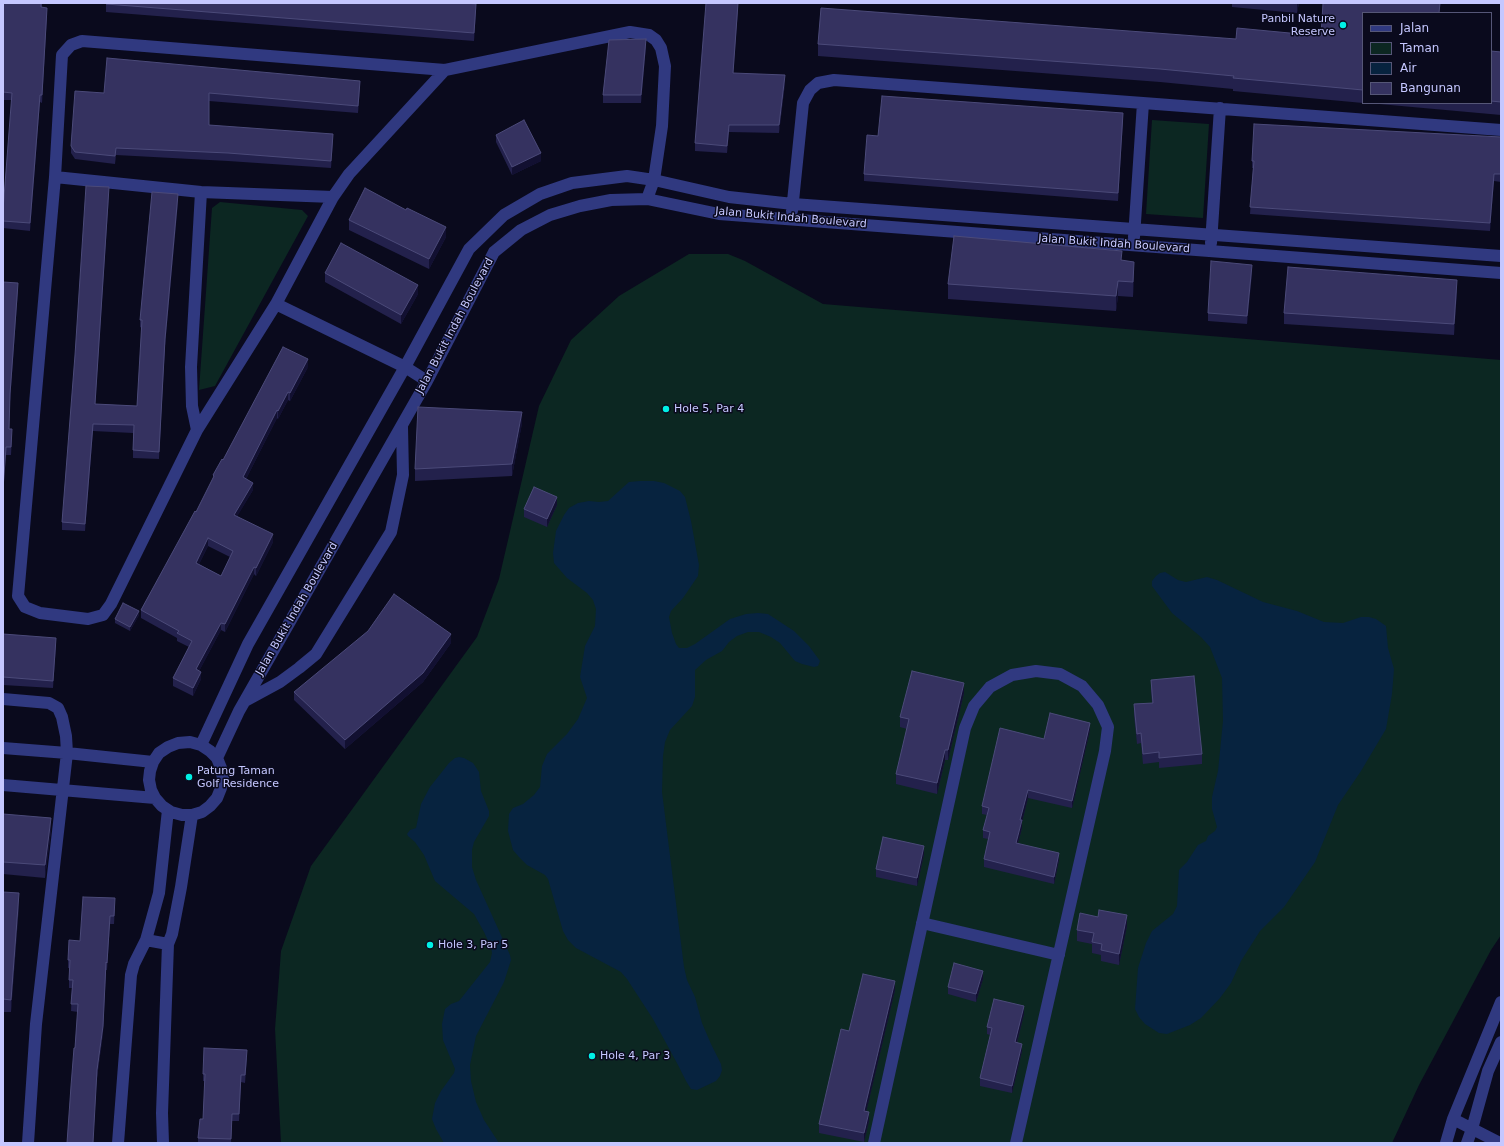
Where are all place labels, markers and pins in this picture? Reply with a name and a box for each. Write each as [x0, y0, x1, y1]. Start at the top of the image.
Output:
place label: Panbil Nature Reserve [1261, 12, 1335, 38]
marker: Panbil Nature Reserve [1338, 20, 1348, 30]
place label: Hole 5, Par 4 [674, 402, 744, 416]
marker: Hole 5, Par 4 [661, 404, 671, 414]
place label: Patung Taman Golf Residence [197, 764, 279, 790]
marker: Patung Taman Golf Residence [184, 772, 194, 782]
place label: Hole 3, Par 5 [438, 938, 508, 952]
marker: Hole 3, Par 5 [425, 940, 435, 950]
place label: Hole 4, Par 3 [600, 1049, 670, 1063]
marker: Hole 4, Par 3 [587, 1051, 597, 1061]

